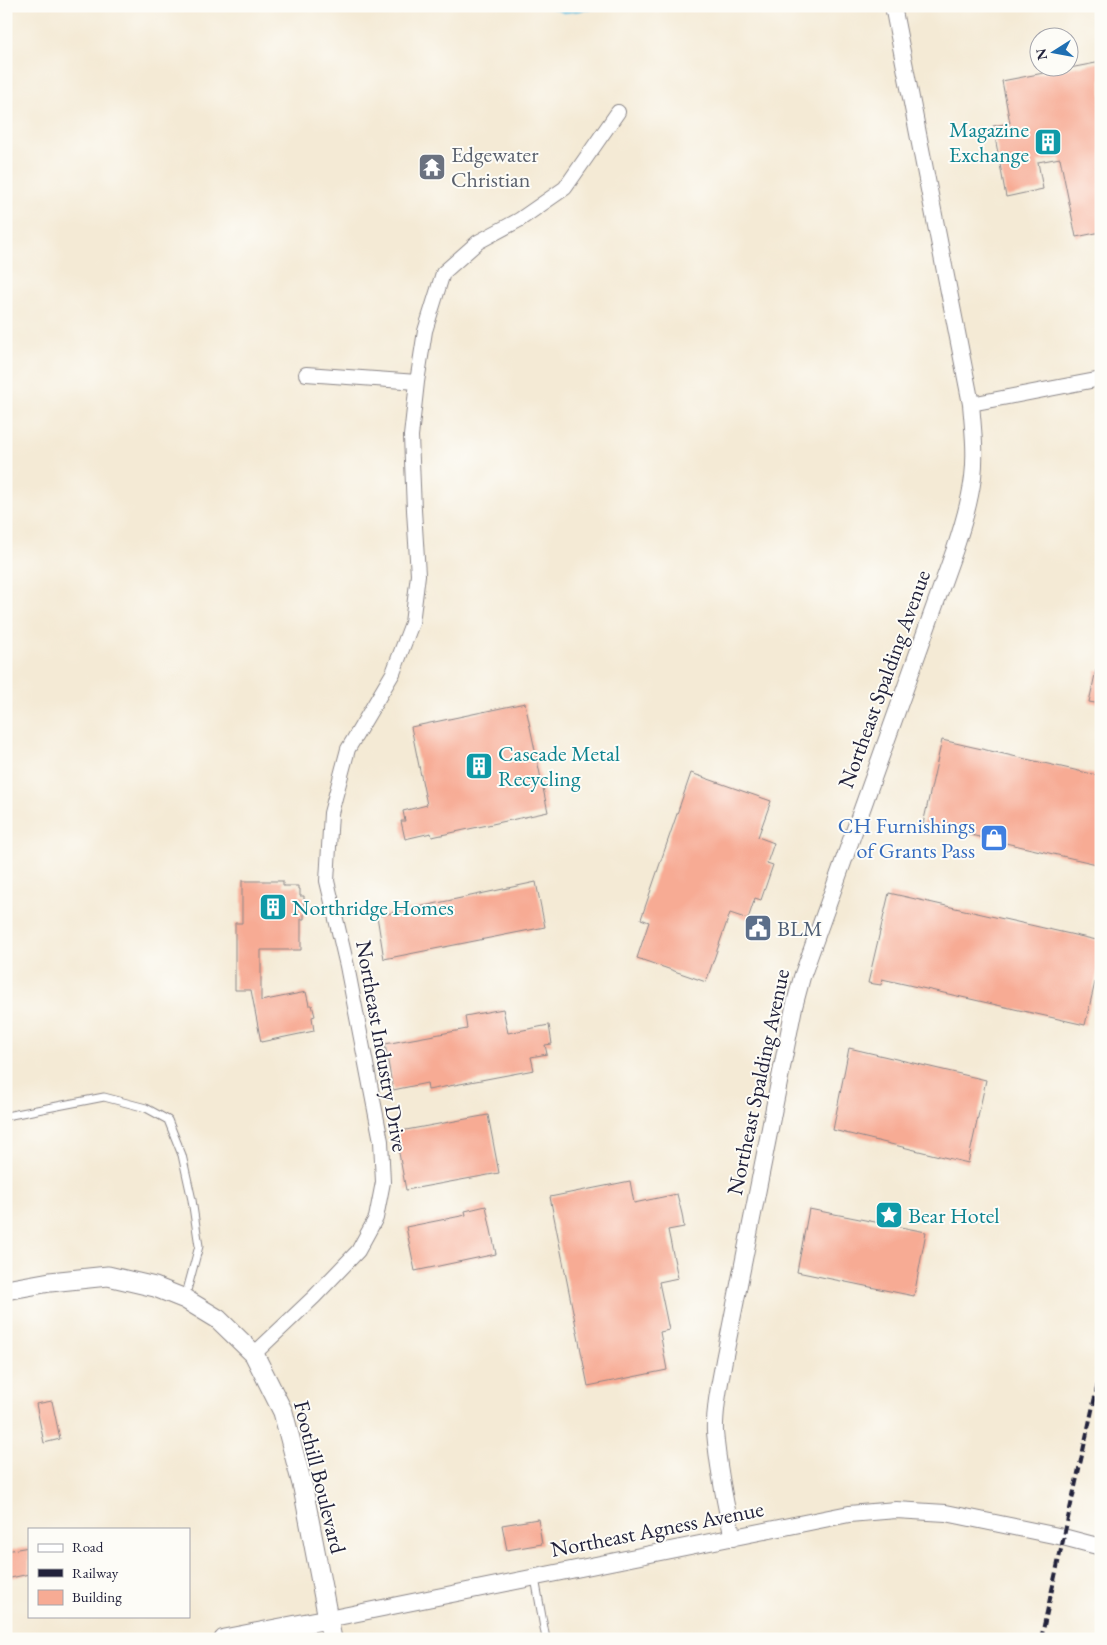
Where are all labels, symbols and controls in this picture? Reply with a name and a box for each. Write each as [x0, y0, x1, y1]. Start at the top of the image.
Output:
north arrow [1030, 28, 1080, 78]
text: N [1031, 47, 1051, 62]
place label: Magazine Exchange [949, 115, 1029, 169]
building icon: Magazine Exchange [1033, 127, 1063, 157]
place label: Edgewater Christian [451, 140, 539, 194]
temple icon: Edgewater Christian [417, 152, 447, 182]
street label: Northeast Spalding Avenue [831, 565, 937, 792]
place label: Cascade Metal Recycling [498, 739, 620, 793]
building icon: Cascade Metal Recycling [464, 751, 494, 781]
place label: CH Furnishings of Grants Pass [838, 811, 975, 865]
shop icon: CH Furnishings of Grants Pass [979, 823, 1009, 853]
building icon: Northridge Homes [258, 892, 288, 922]
place label: Northridge Homes [292, 893, 454, 922]
public building icon: BLM [743, 913, 773, 943]
place label: BLM [777, 914, 823, 943]
street label: Northeast Industry Drive [349, 938, 415, 1154]
street label: Northeast Spalding Avenue [720, 966, 796, 1198]
place icon: Bear Hotel [874, 1200, 904, 1230]
place label: Bear Hotel [908, 1201, 1000, 1230]
street label: Foothill Boulevard [287, 1397, 353, 1557]
street label: Northeast Agness Avenue [548, 1494, 766, 1564]
legend [28, 1528, 190, 1618]
text: Road [72, 1537, 104, 1556]
text: Railway [72, 1563, 119, 1582]
text: Building [72, 1587, 122, 1606]

